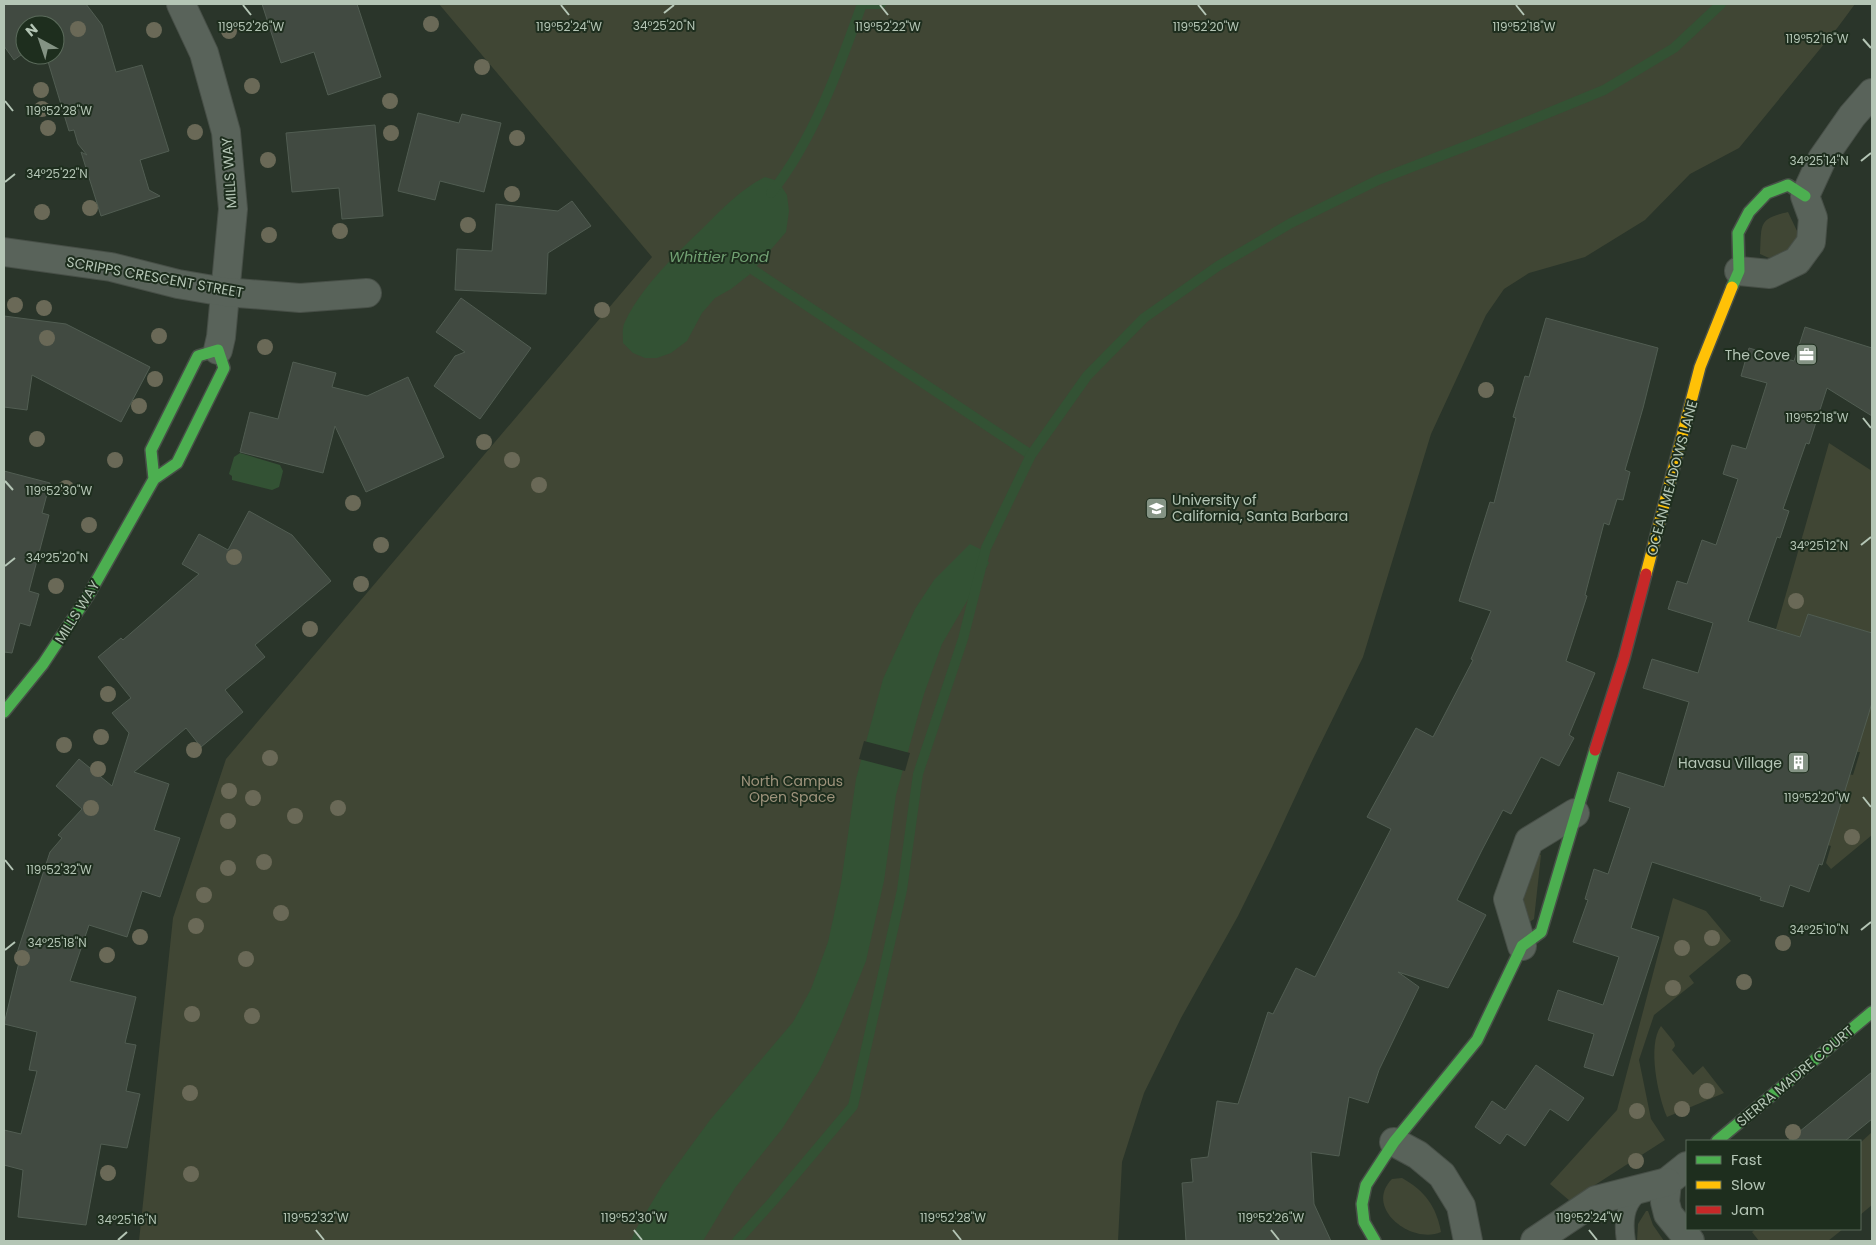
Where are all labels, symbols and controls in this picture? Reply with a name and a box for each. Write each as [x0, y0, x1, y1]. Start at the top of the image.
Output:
north arrow [15, 15, 65, 65]
text: 34°25'20"N [633, 17, 695, 34]
text: 119°52'26"W [218, 18, 284, 35]
text: 119°52'24"W [536, 18, 602, 35]
text: 119°52'22"W [855, 18, 921, 35]
text: 119°52'20"W [1173, 18, 1239, 35]
text: 119°52'18"W [1492, 18, 1556, 35]
text: N [21, 19, 42, 41]
text: 119°52'16"W [1785, 30, 1849, 47]
text: 119°52'28"W [26, 102, 92, 119]
street label: MILLS WAY [217, 137, 241, 209]
text: 34°25'14"N [1789, 152, 1849, 169]
text: 34°25'22"N [26, 165, 88, 182]
water label: Whittier Pond [669, 246, 770, 267]
street label: SCRIPPS CRESCENT STREET [65, 252, 245, 302]
office icon: The Cove [1794, 343, 1818, 367]
place label: The Cove [1725, 345, 1790, 365]
street label: OCEAN MEADOWS LANE [1642, 398, 1702, 558]
text: 119°52'18"W [1785, 409, 1849, 426]
text: 119°52'30"W [26, 482, 92, 499]
place label: University of California, Santa Barbara [1172, 490, 1348, 526]
school or university icon: University of California, Santa Barbara [1144, 496, 1168, 520]
text: 34°25'12"N [1790, 537, 1848, 554]
text: 34°25'20"N [26, 549, 88, 566]
street label: MILLS WAY [50, 577, 104, 647]
building icon: Havasu Village [1786, 751, 1810, 775]
place label: Havasu Village [1678, 753, 1782, 773]
park label: North Campus Open Space [741, 771, 843, 807]
text: 119°52'20"W [1784, 789, 1850, 806]
text: 119°52'32"W [26, 861, 92, 878]
text: 34°25'10"N [1789, 921, 1849, 938]
text: 34°25'18"N [27, 934, 87, 951]
street label: SIERRA MADRE COURT [1732, 1021, 1858, 1131]
legend [1686, 1140, 1861, 1230]
text: Fast [1731, 1149, 1762, 1170]
text: Slow [1731, 1174, 1766, 1195]
text: Jam [1731, 1199, 1765, 1220]
text: 119°52'32"W [283, 1209, 349, 1226]
text: 119°52'30"W [601, 1209, 667, 1226]
text: 119°52'28"W [920, 1209, 986, 1226]
text: 119°52'26"W [1238, 1209, 1304, 1226]
text: 119°52'24"W [1556, 1209, 1622, 1226]
text: 34°25'16"N [97, 1211, 157, 1228]

